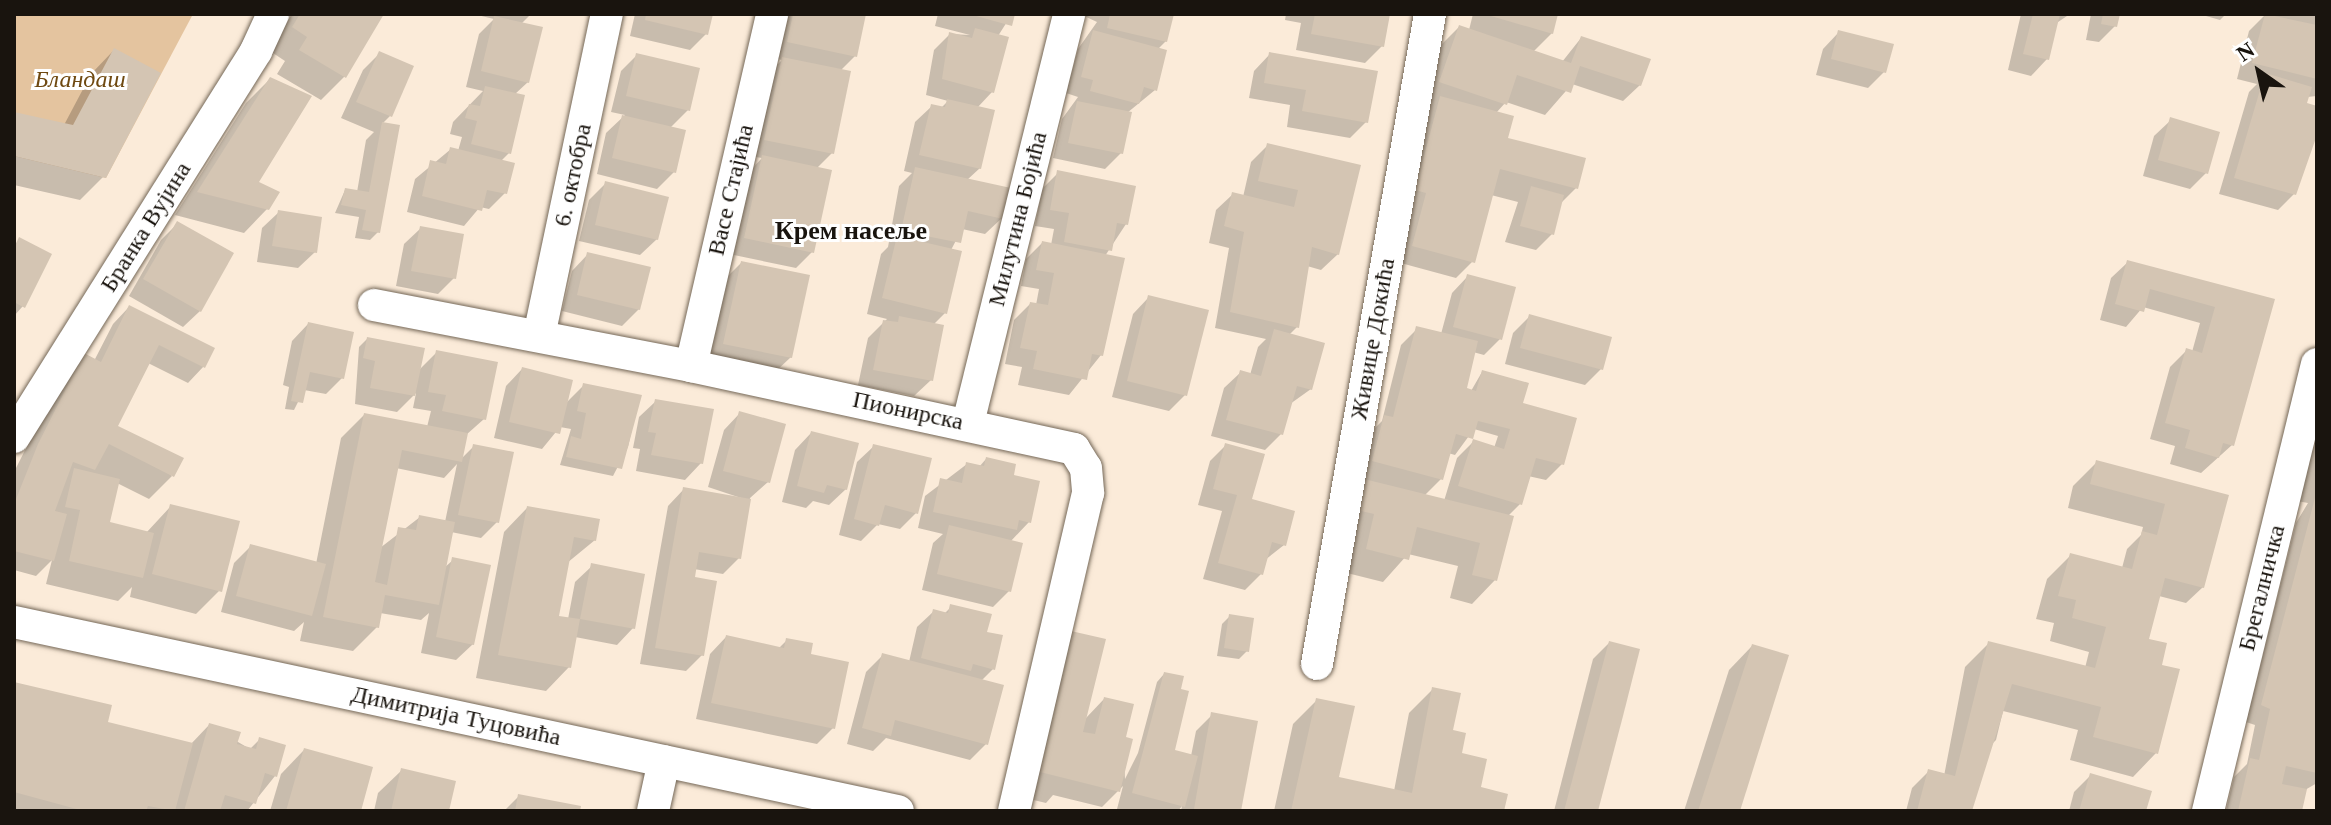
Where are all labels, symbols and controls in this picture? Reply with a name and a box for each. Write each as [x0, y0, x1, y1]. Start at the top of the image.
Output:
north arrow [2219, 32, 2299, 112]
text: N [2232, 37, 2259, 66]
park label: Бландаш [34, 66, 126, 94]
street label: 6. октобра [548, 121, 598, 229]
street label: Васе Стајића [702, 122, 760, 258]
street label: Милутина Бојића [982, 129, 1054, 309]
street label: Бранка Вујина [95, 157, 197, 297]
district label: Крем насеље [775, 215, 927, 247]
street label: Живице Докића [1345, 256, 1401, 422]
street label: Пионирска [850, 385, 966, 437]
street label: Брегалничка [2232, 522, 2292, 654]
street label: Димитрија Туцовића [349, 680, 563, 752]

